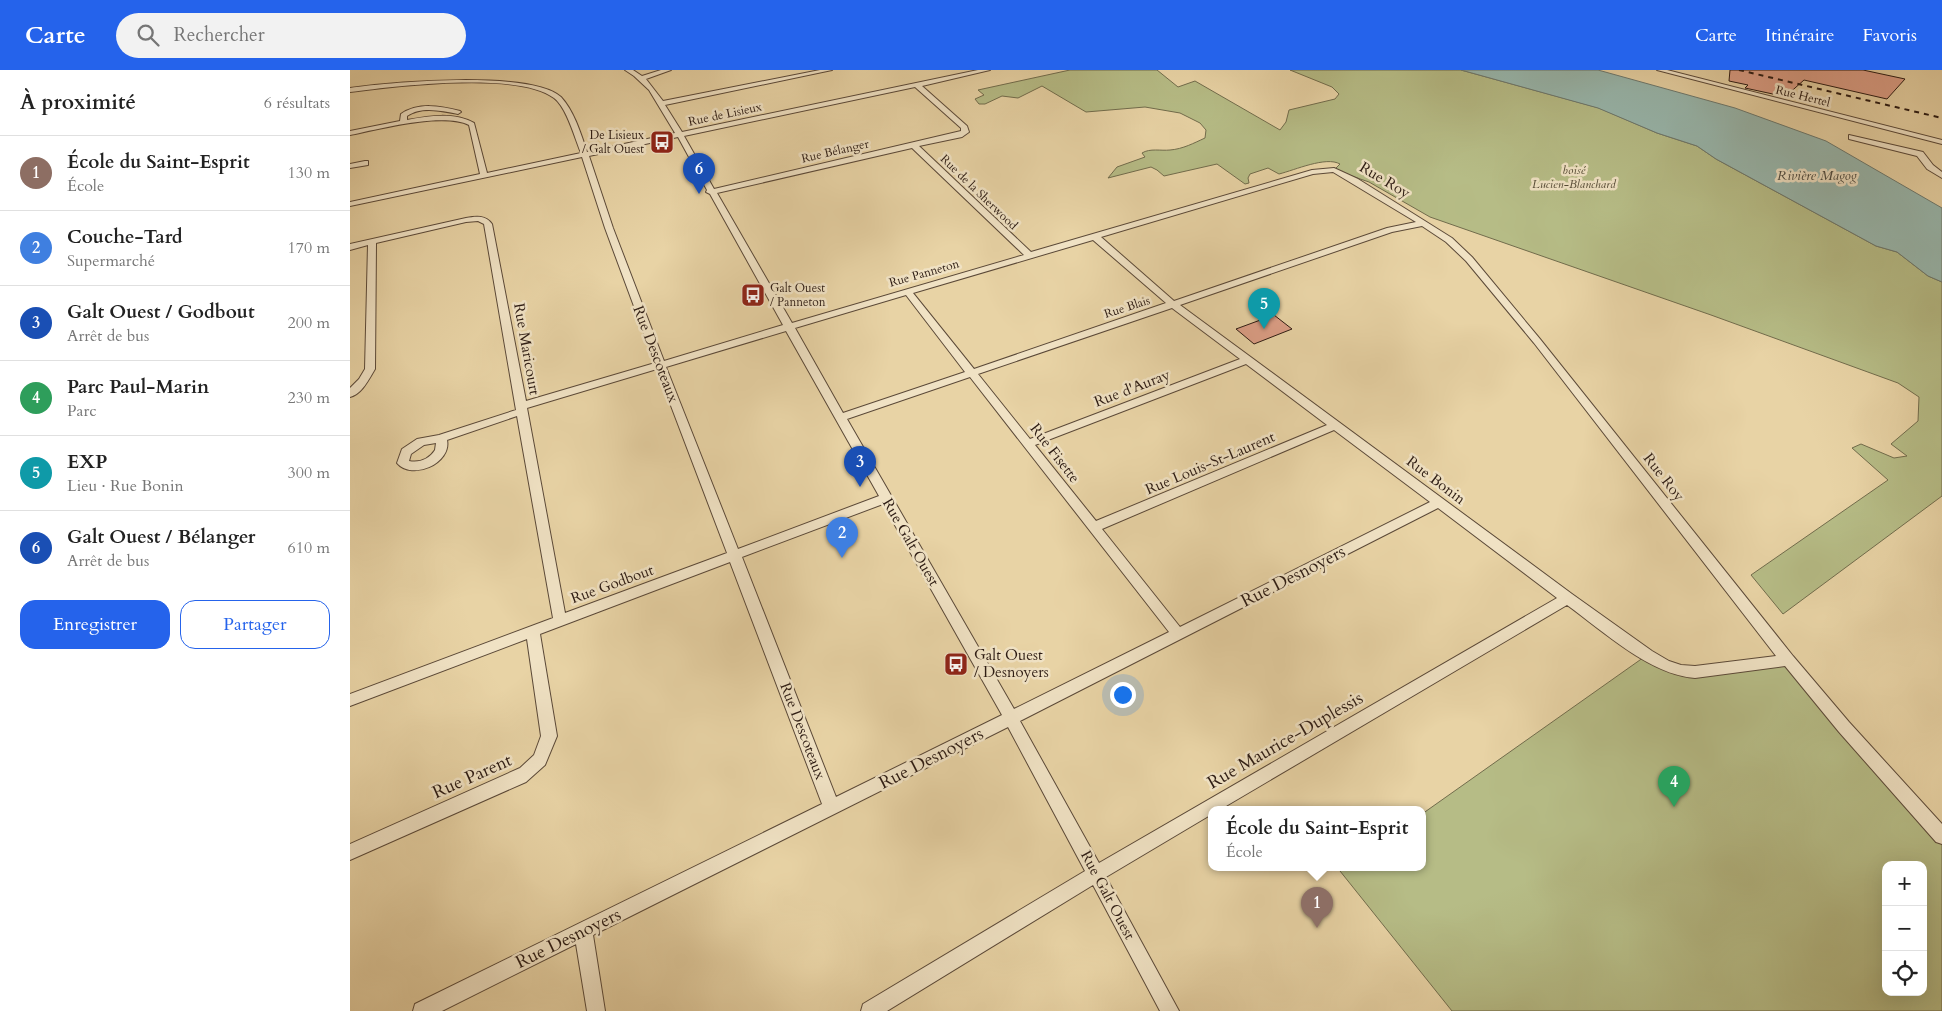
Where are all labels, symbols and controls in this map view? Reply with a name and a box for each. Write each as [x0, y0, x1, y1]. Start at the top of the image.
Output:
search box [116, 13, 466, 58]
text: Carte [25, 19, 86, 52]
icon: search [134, 21, 162, 49]
text: Rechercher [174, 22, 265, 48]
text: Carte [1695, 23, 1737, 48]
text: Itinéraire [1765, 23, 1834, 48]
text: Favoris [1862, 23, 1917, 48]
street label: Rue Hertel [1774, 81, 1832, 111]
text: À proximité [20, 88, 136, 117]
text: 6 résultats [264, 92, 330, 114]
street label: Rue de Lisieux [687, 98, 763, 130]
place label: De Lisieux / Galt Ouest [582, 127, 644, 157]
bus stop icon: De Lisieux / Galt Ouest [649, 129, 675, 155]
street label: Rue Bélanger [800, 135, 871, 167]
text: École du Saint-Esprit [67, 149, 250, 175]
street label: Rue de la Sherwood [937, 151, 1022, 233]
pin: 6 [683, 153, 715, 194]
street label: Rue Roy [1356, 157, 1414, 203]
text: 1 [32, 162, 40, 184]
text: 130 m [288, 162, 330, 184]
park label: boisé Lucien-Blanchard [1532, 162, 1617, 192]
water label: Rivière Magog [1777, 166, 1858, 185]
text: École [67, 175, 104, 197]
text: Couche-Tard [67, 224, 183, 250]
text: 2 [32, 237, 40, 259]
text: 170 m [288, 237, 330, 259]
text: Supermarché [67, 250, 155, 272]
street label: Rue Panneton [887, 255, 961, 291]
place label: Galt Ouest / Panneton [770, 280, 826, 310]
bus stop icon: Galt Ouest / Panneton [740, 282, 766, 308]
pin: 5 [1248, 288, 1280, 329]
street label: Rue Blais [1102, 292, 1152, 322]
text: Galt Ouest / Godbout [67, 299, 255, 325]
street label: Rue Maricourt [509, 301, 545, 397]
street label: Rue Descoteaux [628, 303, 684, 406]
text: 3 [32, 312, 40, 334]
text: 200 m [288, 312, 330, 334]
text: Arrêt de bus [67, 325, 149, 347]
street label: Rue d'Auray [1091, 364, 1173, 412]
text: Parc Paul-Marin [67, 374, 209, 400]
text: 4 [32, 387, 40, 409]
text: 230 m [288, 387, 330, 409]
text: Parc [67, 400, 97, 422]
street label: Rue Fisette [1025, 419, 1085, 487]
street label: Rue Louis-St-Laurent [1142, 427, 1278, 499]
pin: 3 [844, 446, 876, 487]
text: EXP [67, 449, 107, 475]
street label: Rue Roy [1639, 449, 1689, 505]
street label: Rue Bonin [1402, 451, 1470, 509]
text: 5 [32, 462, 40, 484]
text: 300 m [288, 462, 330, 484]
text: Lieu · Rue Bonin [67, 475, 184, 497]
street label: Rue Galt Ouest [878, 494, 944, 590]
pin: 2 [826, 517, 858, 558]
text: Galt Ouest / Bélanger [67, 524, 255, 550]
text: 6 [32, 537, 40, 559]
text: 610 m [288, 537, 330, 559]
street label: Rue Desnoyers [1237, 539, 1350, 614]
text: Arrêt de bus [67, 550, 149, 572]
street label: Rue Godbout [568, 560, 656, 608]
button: Enregistrer [20, 600, 170, 649]
button: Partager [180, 600, 330, 649]
place label: Galt Ouest / Desnoyers [974, 645, 1049, 682]
bus stop icon: Galt Ouest / Desnoyers [943, 651, 969, 677]
street label: Rue Descoteaux [775, 680, 831, 783]
your location [1110, 682, 1136, 708]
street label: Rue Maurice-Duplessis [1203, 686, 1368, 795]
street label: Rue Desnoyers [875, 721, 988, 796]
street label: Rue Parent [429, 748, 516, 805]
pin: 4 [1658, 766, 1690, 807]
popup [1208, 806, 1426, 871]
text: École du Saint-Esprit [1226, 815, 1408, 841]
text: École [1226, 841, 1263, 863]
street label: Rue Galt Ouest [1076, 847, 1140, 943]
map controls [1882, 861, 1927, 996]
button: + [1882, 861, 1927, 906]
pin: 1 [1301, 887, 1333, 928]
street label: Rue Desnoyers [511, 902, 625, 975]
button: − [1882, 906, 1927, 951]
button: locate [1882, 951, 1927, 996]

